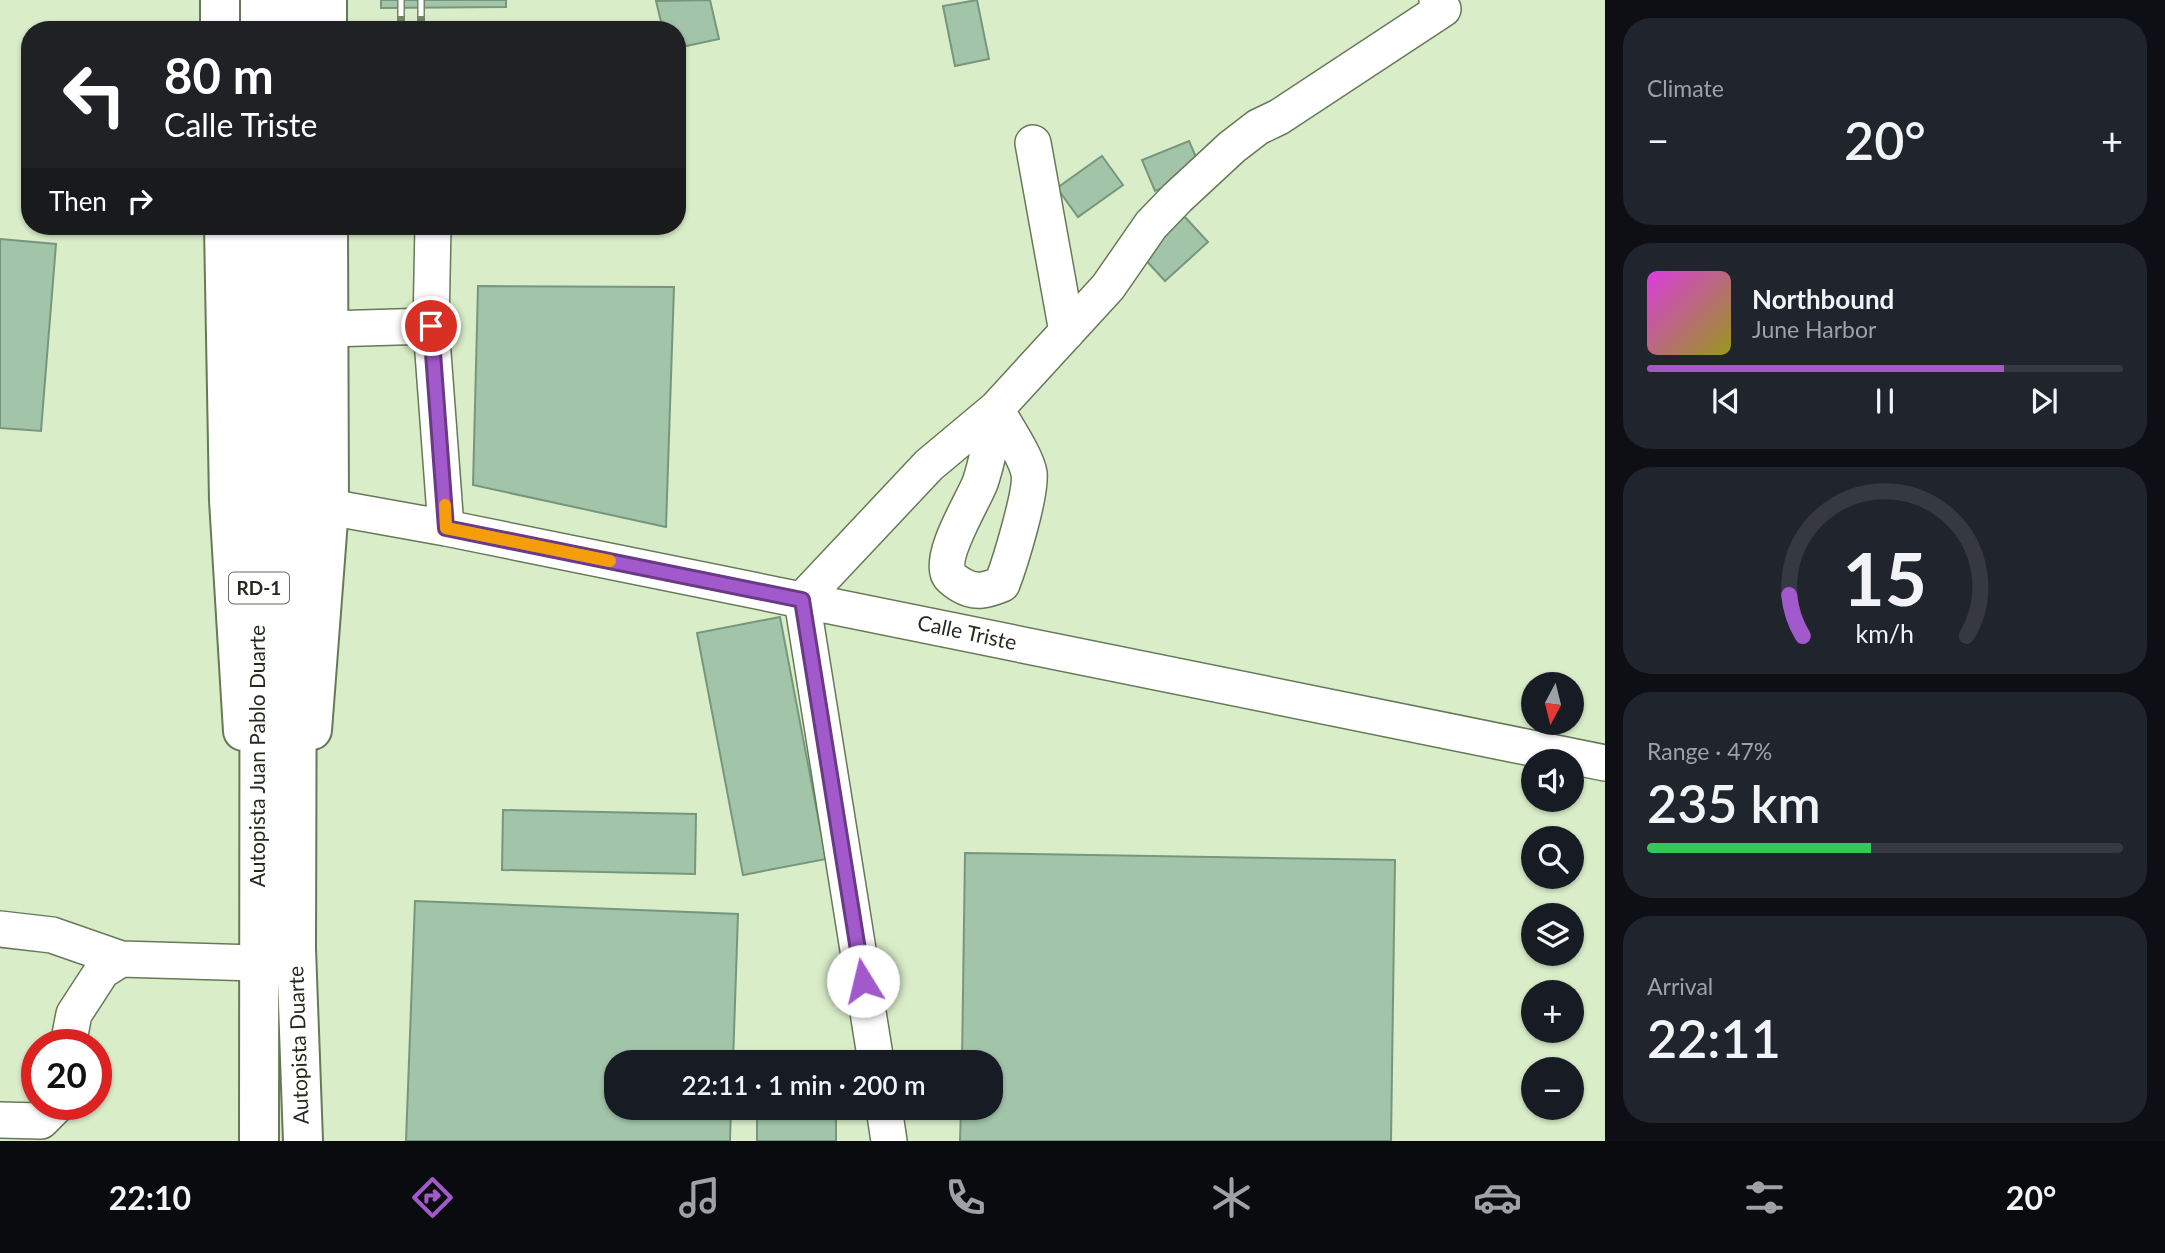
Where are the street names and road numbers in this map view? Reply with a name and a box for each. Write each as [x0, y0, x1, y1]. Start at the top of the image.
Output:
road number: RD-1 [229, 572, 289, 604]
street label: Calle Triste [915, 609, 1019, 654]
street label: Autopista Juan Pablo Duarte [244, 625, 269, 887]
street label: Autopista Duarte [282, 965, 313, 1125]

